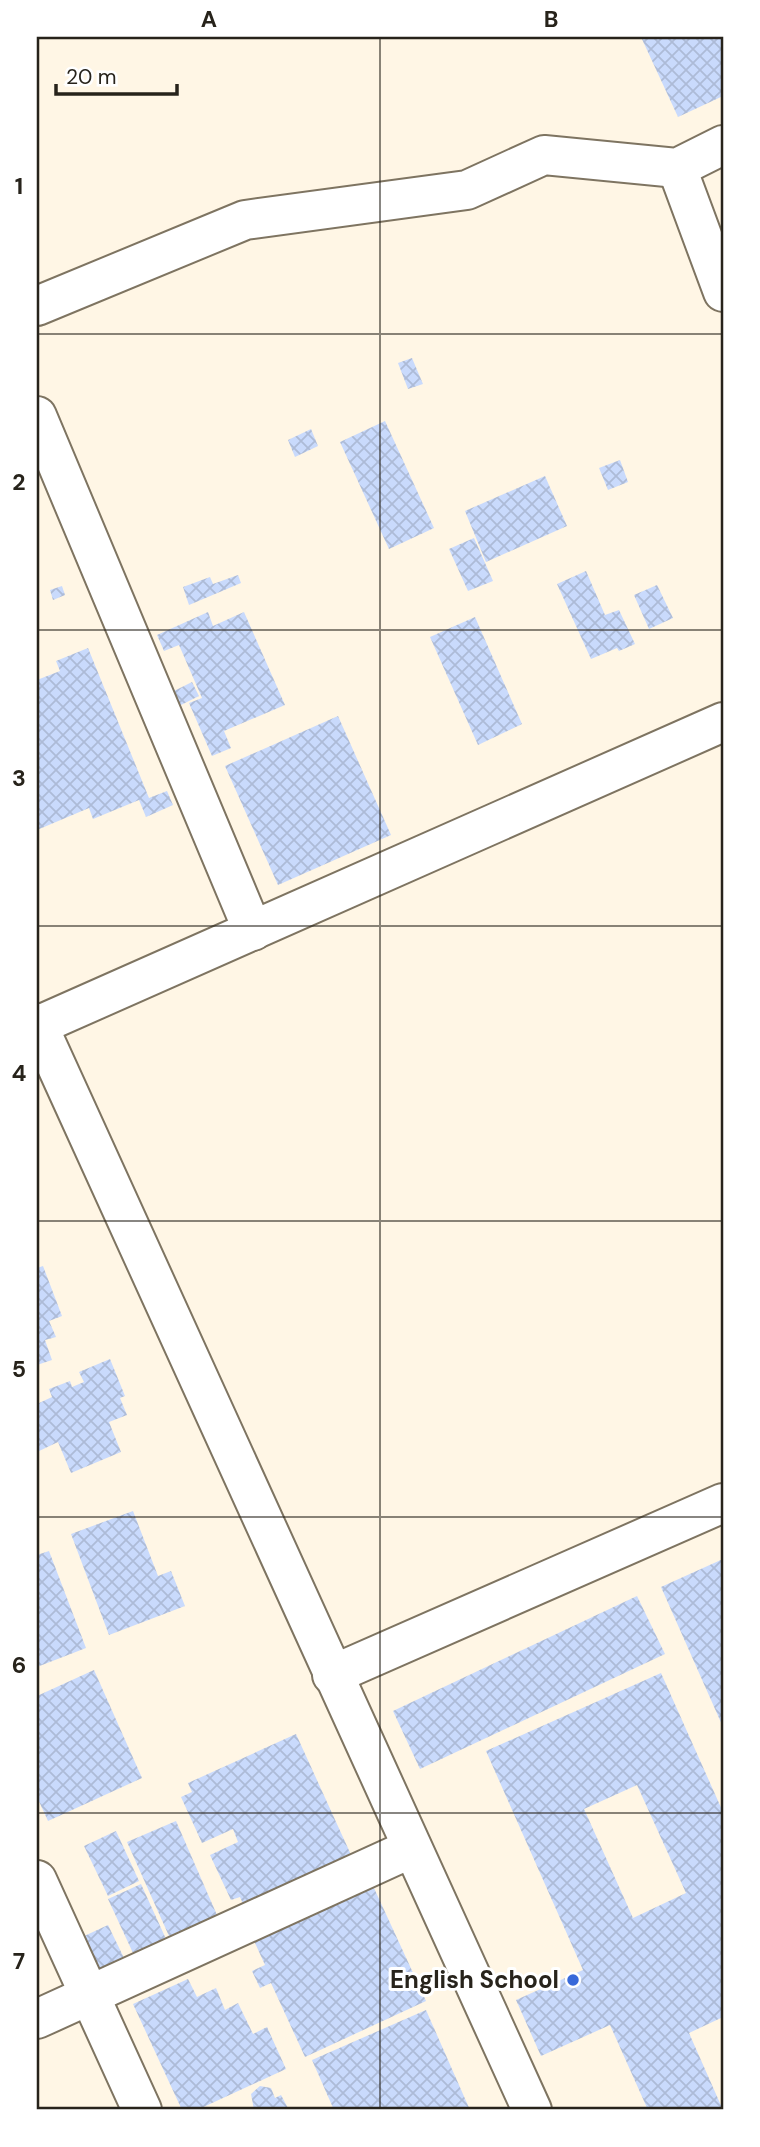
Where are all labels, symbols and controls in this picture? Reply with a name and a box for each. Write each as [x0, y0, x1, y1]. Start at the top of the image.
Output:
text: A [201, 4, 217, 34]
text: B [544, 4, 558, 34]
scale bar [56, 52, 177, 96]
text: 20 m [66, 63, 117, 91]
text: 1 [15, 171, 23, 201]
text: 2 [12, 467, 26, 497]
text: 3 [12, 763, 26, 793]
text: 4 [12, 1058, 27, 1088]
text: 5 [12, 1354, 26, 1384]
text: 6 [12, 1650, 26, 1680]
text: 7 [13, 1946, 25, 1976]
place label: English School [390, 1964, 559, 1995]
marker: English School [565, 1972, 581, 1988]

